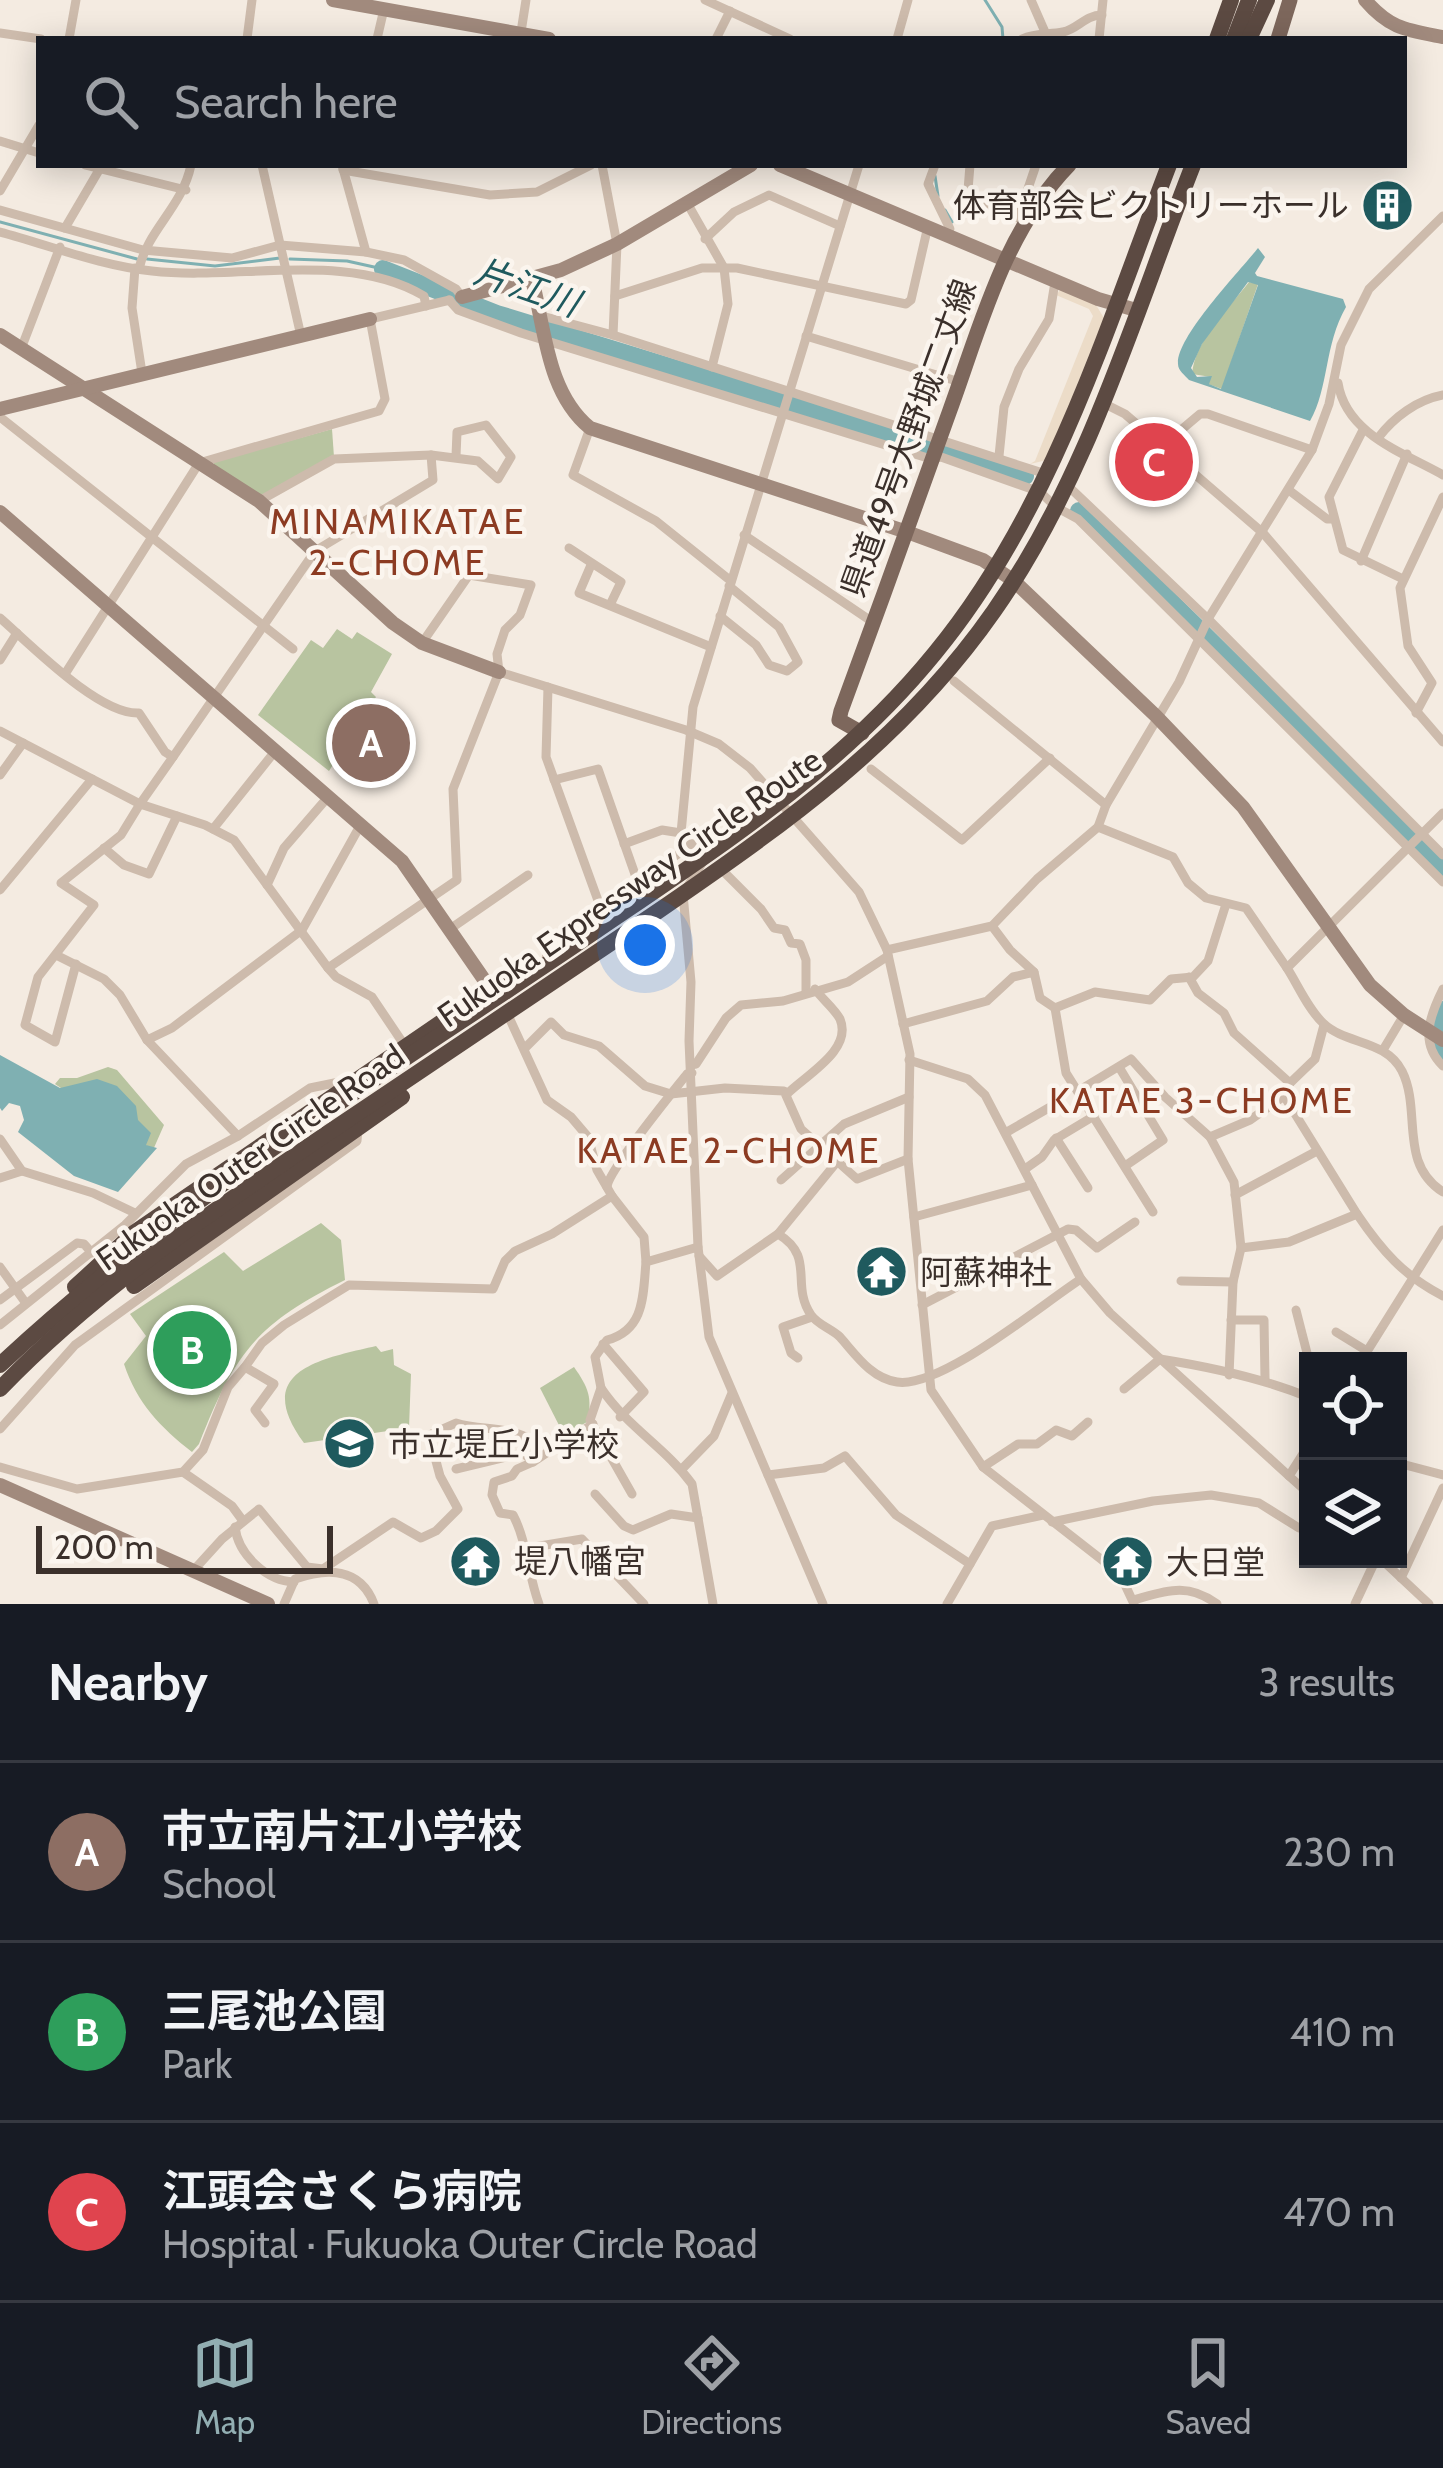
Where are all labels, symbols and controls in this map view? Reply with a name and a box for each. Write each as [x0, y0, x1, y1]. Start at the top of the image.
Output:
search box [36, 36, 1407, 168]
icon: search [78, 69, 144, 135]
text: Search here [174, 75, 398, 129]
building icon: 体育部会ビクトリーホール [1360, 177, 1416, 233]
place label: 体育部会ビクトリーホール [953, 185, 1349, 225]
water label: 片江川 [469, 249, 589, 327]
street label: 県道49号大野城二丈線 [832, 274, 984, 602]
pin: C [1115, 417, 1193, 507]
district label: MINAMIKATAE 2-CHOME [270, 499, 526, 584]
pin: A [332, 698, 410, 788]
street label: Fukuoka Expressway Circle Route [430, 739, 828, 1035]
your location [615, 915, 675, 975]
street label: Fukuoka Outer Circle Road [88, 1036, 412, 1278]
district label: KATAE 3-CHOME [1049, 1078, 1355, 1122]
district label: KATAE 2-CHOME [577, 1128, 881, 1172]
temple icon: 阿蘇神社 [853, 1244, 909, 1300]
place label: 阿蘇神社 [920, 1252, 1052, 1292]
pin: B [153, 1305, 231, 1395]
map controls [1299, 1352, 1407, 1568]
button: locate [1299, 1352, 1407, 1460]
school or university icon: 市立堤丘小学校 [321, 1416, 377, 1472]
place label: 市立堤丘小学校 [388, 1424, 619, 1464]
button: layers [1299, 1460, 1407, 1568]
scale bar [36, 1520, 333, 1573]
text: 200 m [54, 1527, 154, 1567]
temple icon: 堤八幡宮 [447, 1533, 503, 1589]
temple icon: 大日堂 [1099, 1534, 1155, 1590]
place label: 堤八幡宮 [514, 1541, 646, 1581]
place label: 大日堂 [1166, 1542, 1265, 1582]
text: Nearby [48, 1651, 208, 1713]
text: 3 results [1258, 1658, 1395, 1706]
text: 市立南片江小学校 [162, 1804, 522, 1858]
text: A [75, 1828, 99, 1876]
text: 230 m [1283, 1828, 1395, 1876]
text: School [162, 1860, 276, 1908]
text: 三尾池公園 [162, 1984, 387, 2038]
text: B [75, 2008, 99, 2056]
text: 410 m [1290, 2008, 1395, 2056]
text: Park [162, 2040, 232, 2088]
text: 江頭会さくら病院 [162, 2164, 522, 2218]
text: C [75, 2188, 99, 2236]
text: 470 m [1283, 2188, 1395, 2236]
text: Hospital · Fukuoka Outer Circle Road [162, 2220, 758, 2268]
tab: Map [192, 2330, 258, 2442]
tab: Directions [641, 2330, 782, 2442]
tab: Saved [1166, 2330, 1251, 2442]

